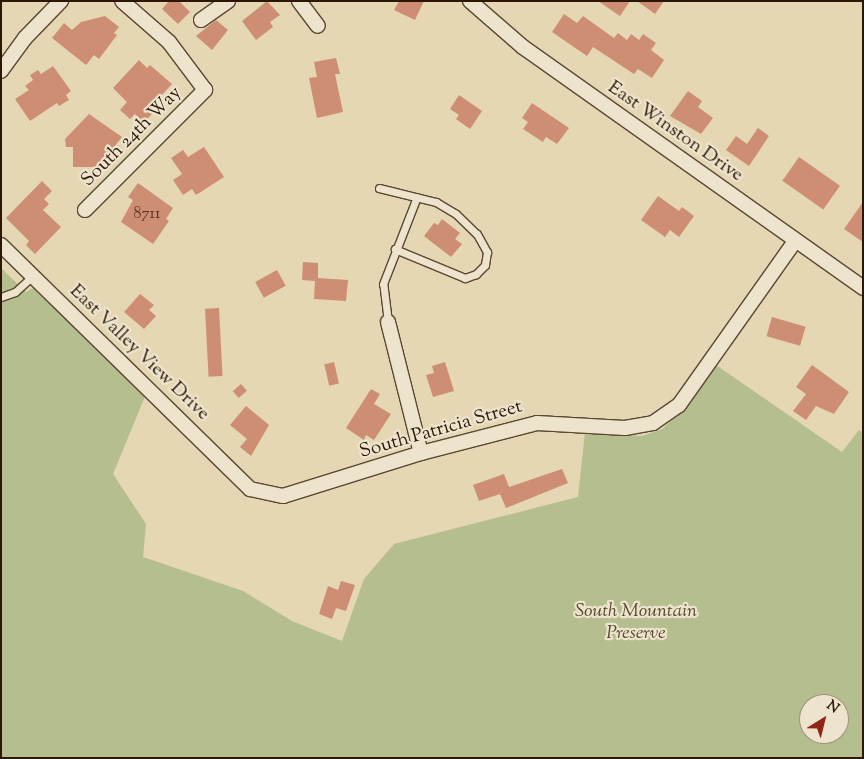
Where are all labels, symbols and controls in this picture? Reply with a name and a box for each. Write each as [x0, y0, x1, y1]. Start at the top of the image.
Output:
street label: East Winston Drive [603, 77, 747, 187]
street label: South 24th Way [77, 82, 187, 192]
house number: 8711 [134, 205, 160, 225]
street label: East Valley View Drive [64, 280, 214, 426]
street label: South Patricia Street [357, 396, 525, 464]
park label: South Mountain Preserve [575, 601, 697, 645]
north arrow [799, 694, 849, 744]
text: N [822, 696, 843, 719]

